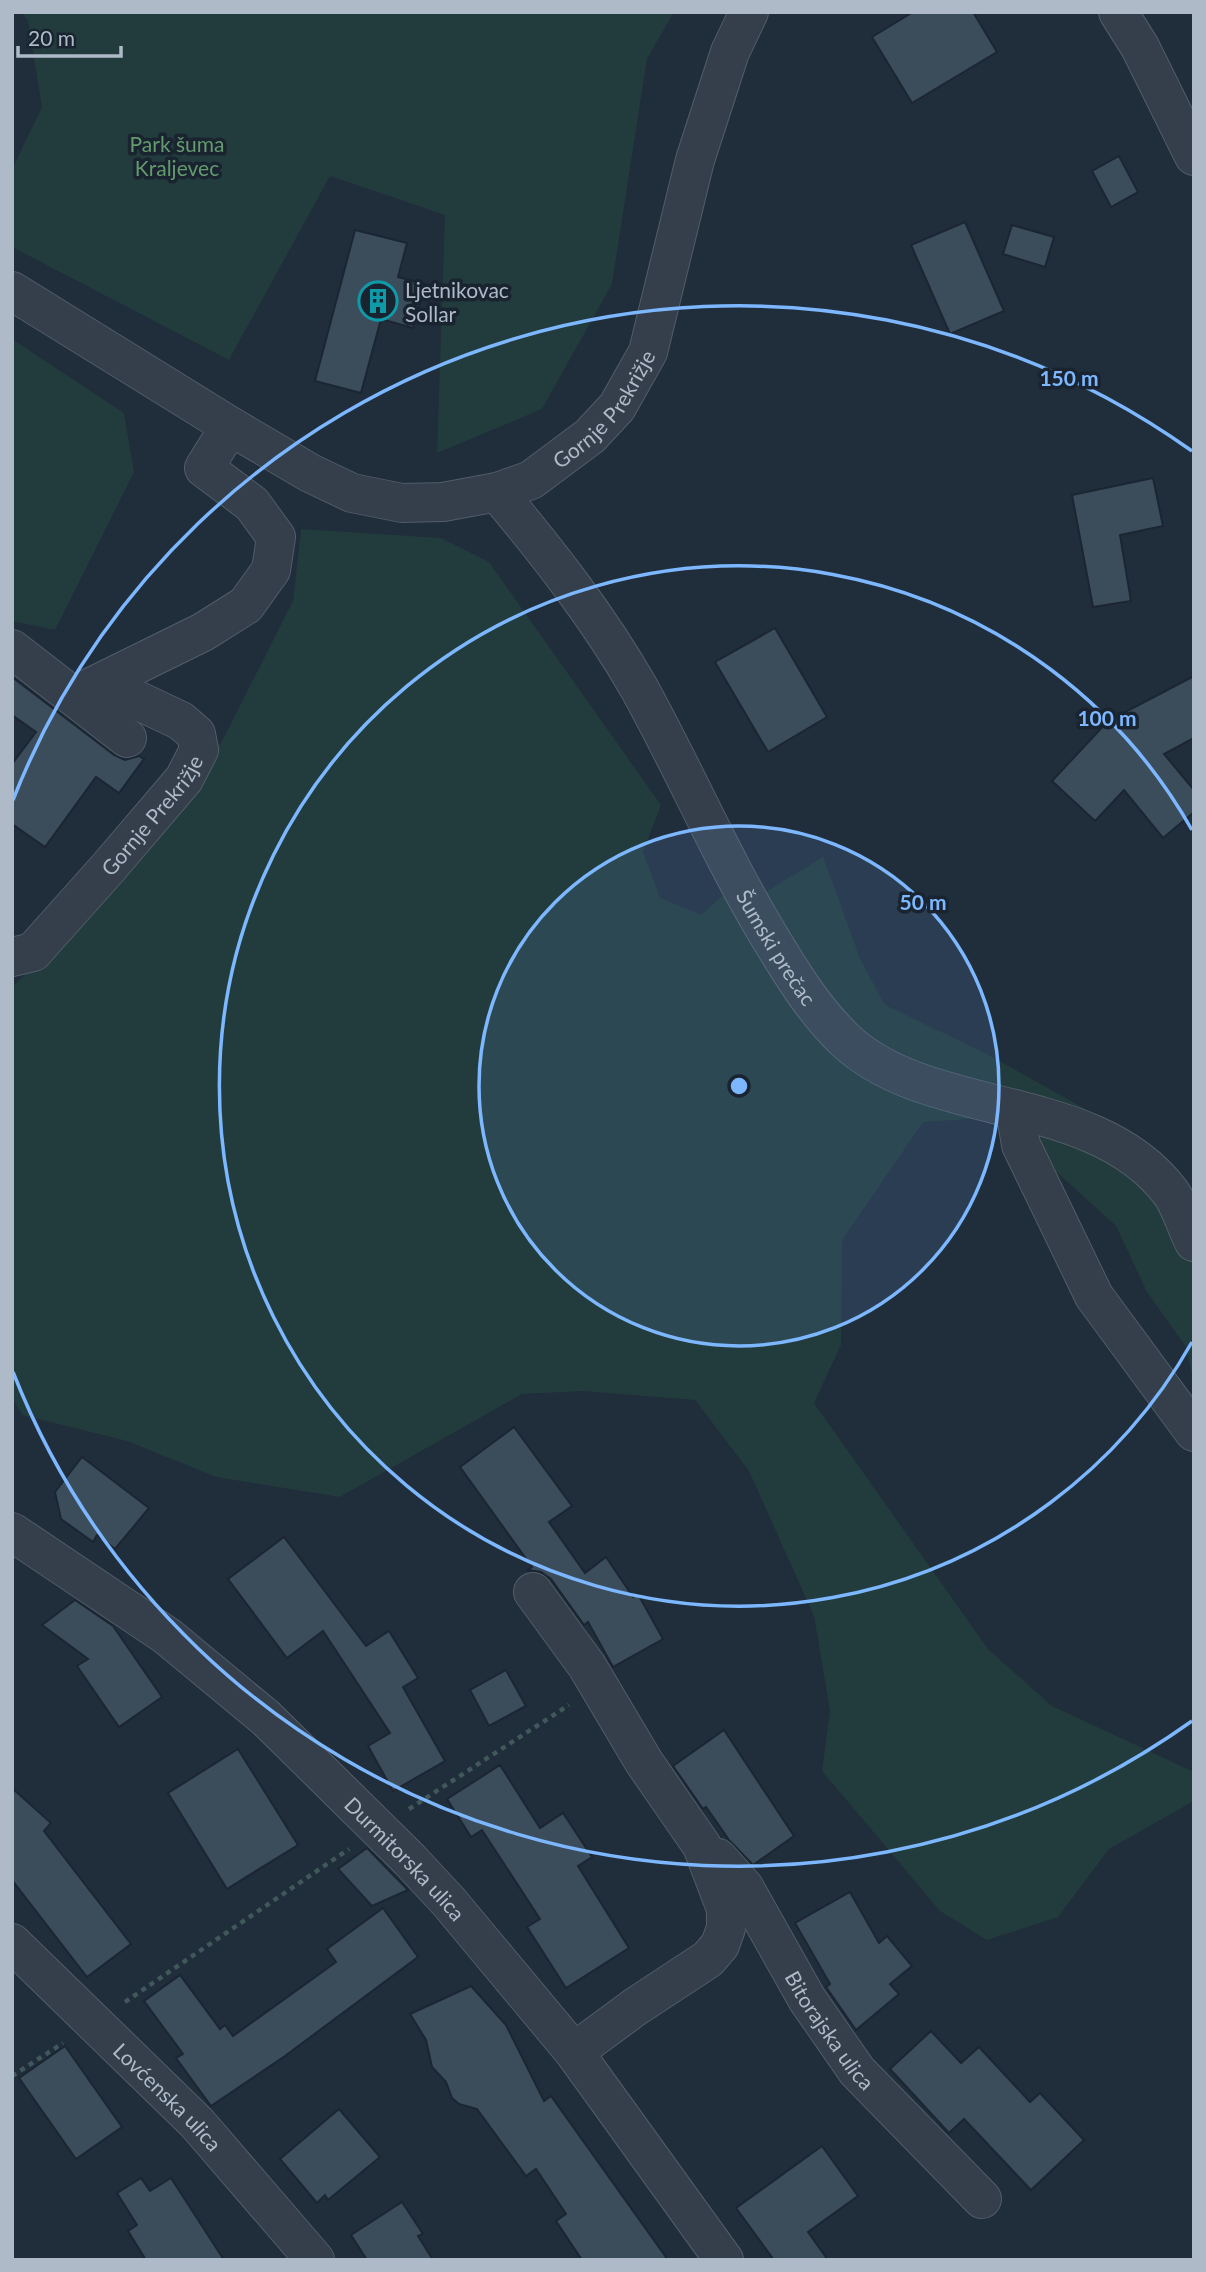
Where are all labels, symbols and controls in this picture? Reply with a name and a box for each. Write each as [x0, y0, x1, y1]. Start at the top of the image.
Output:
scale bar [18, 14, 121, 58]
text: 20 m [28, 25, 75, 50]
park label: Park šuma Kraljevec [130, 131, 224, 180]
place label: Ljetnikovac Sollar [405, 277, 509, 326]
building icon: Ljetnikovac Sollar [357, 280, 399, 322]
street label: Gornje Prekrižje [547, 345, 659, 472]
text: 150 m [1039, 365, 1099, 390]
text: 100 m [1077, 705, 1137, 730]
street label: Gornje Prekrižje [95, 750, 207, 880]
street label: Šumski prečac [732, 885, 822, 1010]
text: 50 m [899, 889, 947, 914]
centre of rings [727, 1074, 751, 1098]
street label: Durmitorska ulica [340, 1791, 471, 1925]
street label: Bitorajska ulica [781, 1966, 880, 2094]
street label: Lovćenska ulica [109, 2037, 227, 2156]

